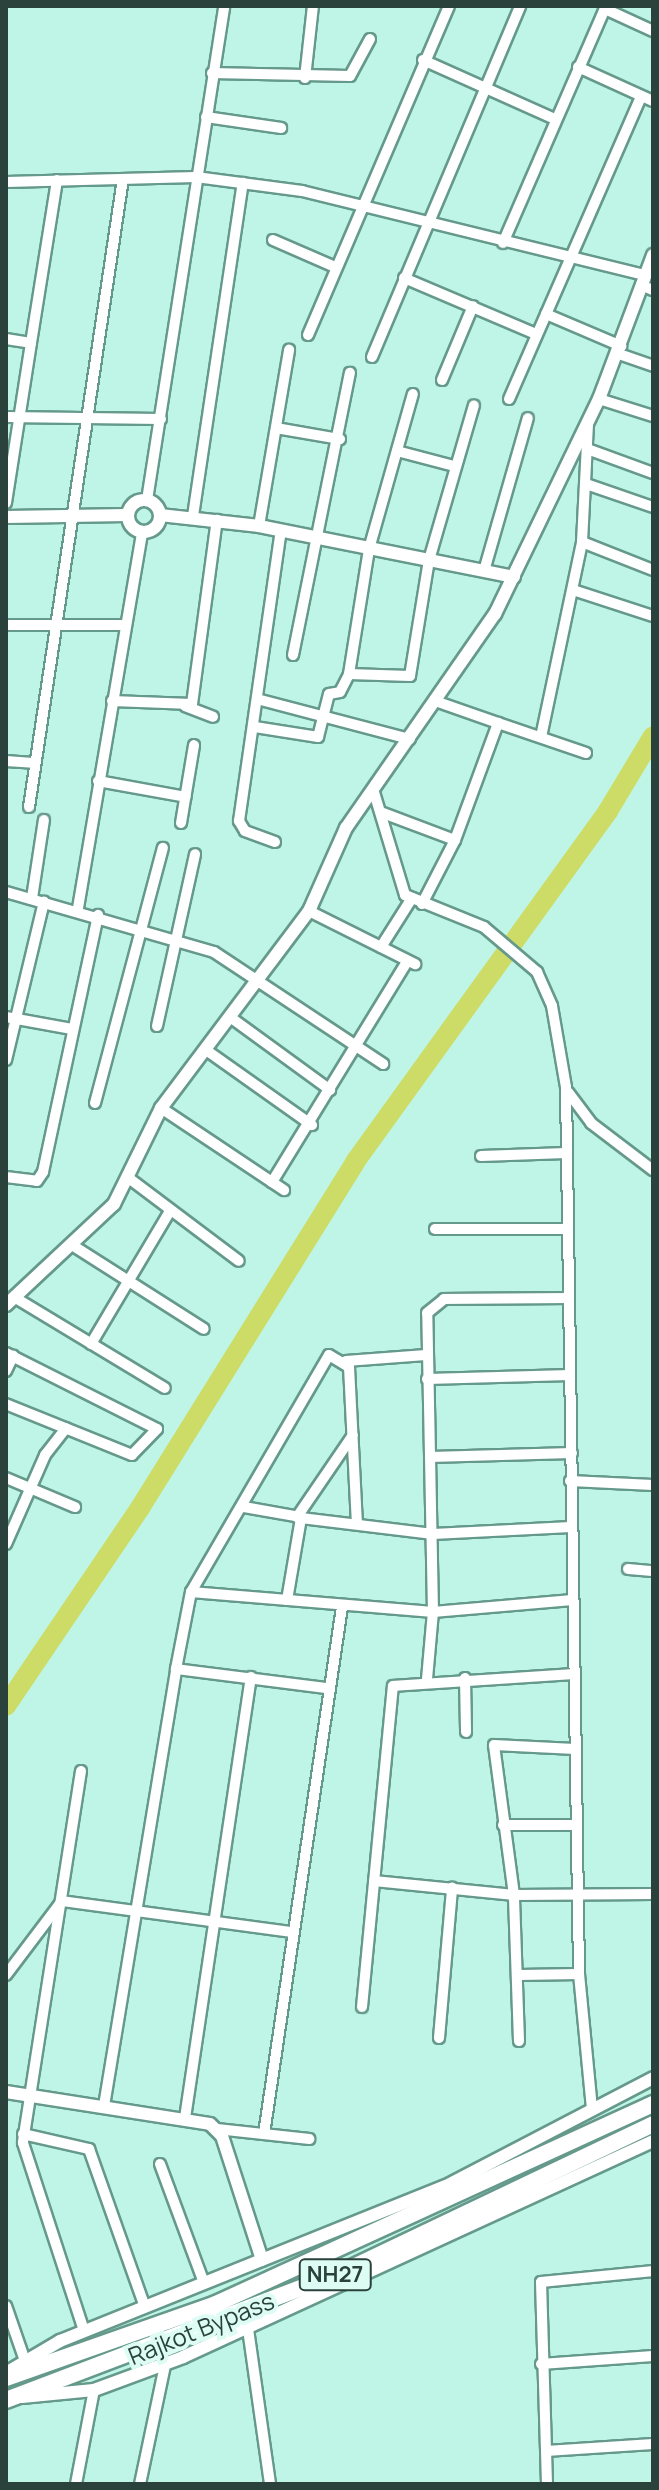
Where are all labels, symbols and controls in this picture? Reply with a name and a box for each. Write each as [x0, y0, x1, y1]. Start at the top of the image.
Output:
road number: NH27 [297, 2257, 373, 2293]
street label: Rajkot Bypass [124, 2286, 278, 2370]

